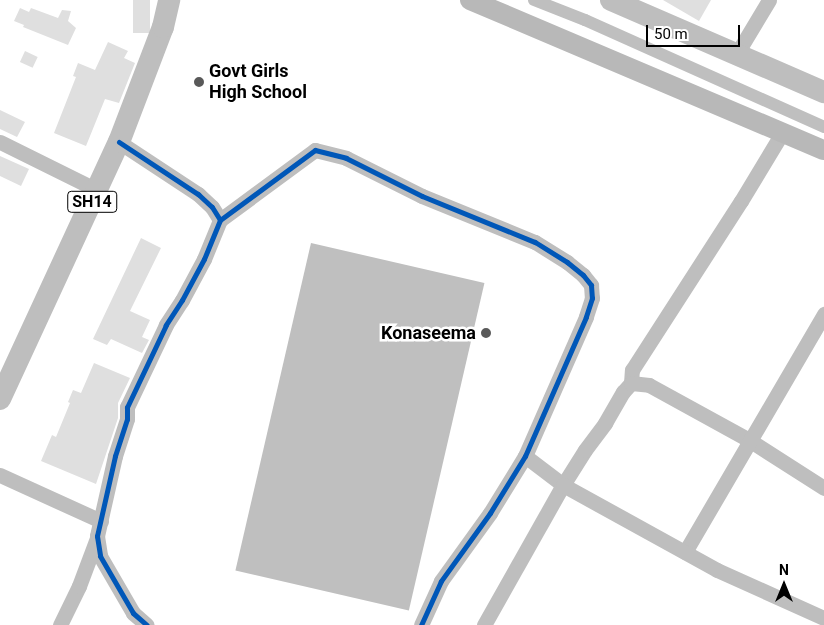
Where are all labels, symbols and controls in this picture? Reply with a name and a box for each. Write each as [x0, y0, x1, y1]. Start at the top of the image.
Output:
scale bar [649, 15, 743, 47]
text: 50 m [654, 25, 688, 43]
place label: Govt Girls High School [209, 61, 307, 104]
marker: Govt Girls High School [193, 76, 205, 88]
road number: SH14 [67, 188, 117, 216]
place label: Konaseema [381, 322, 476, 344]
marker: Konaseema [480, 327, 492, 339]
north arrow [759, 560, 809, 610]
text: N [779, 562, 789, 578]

